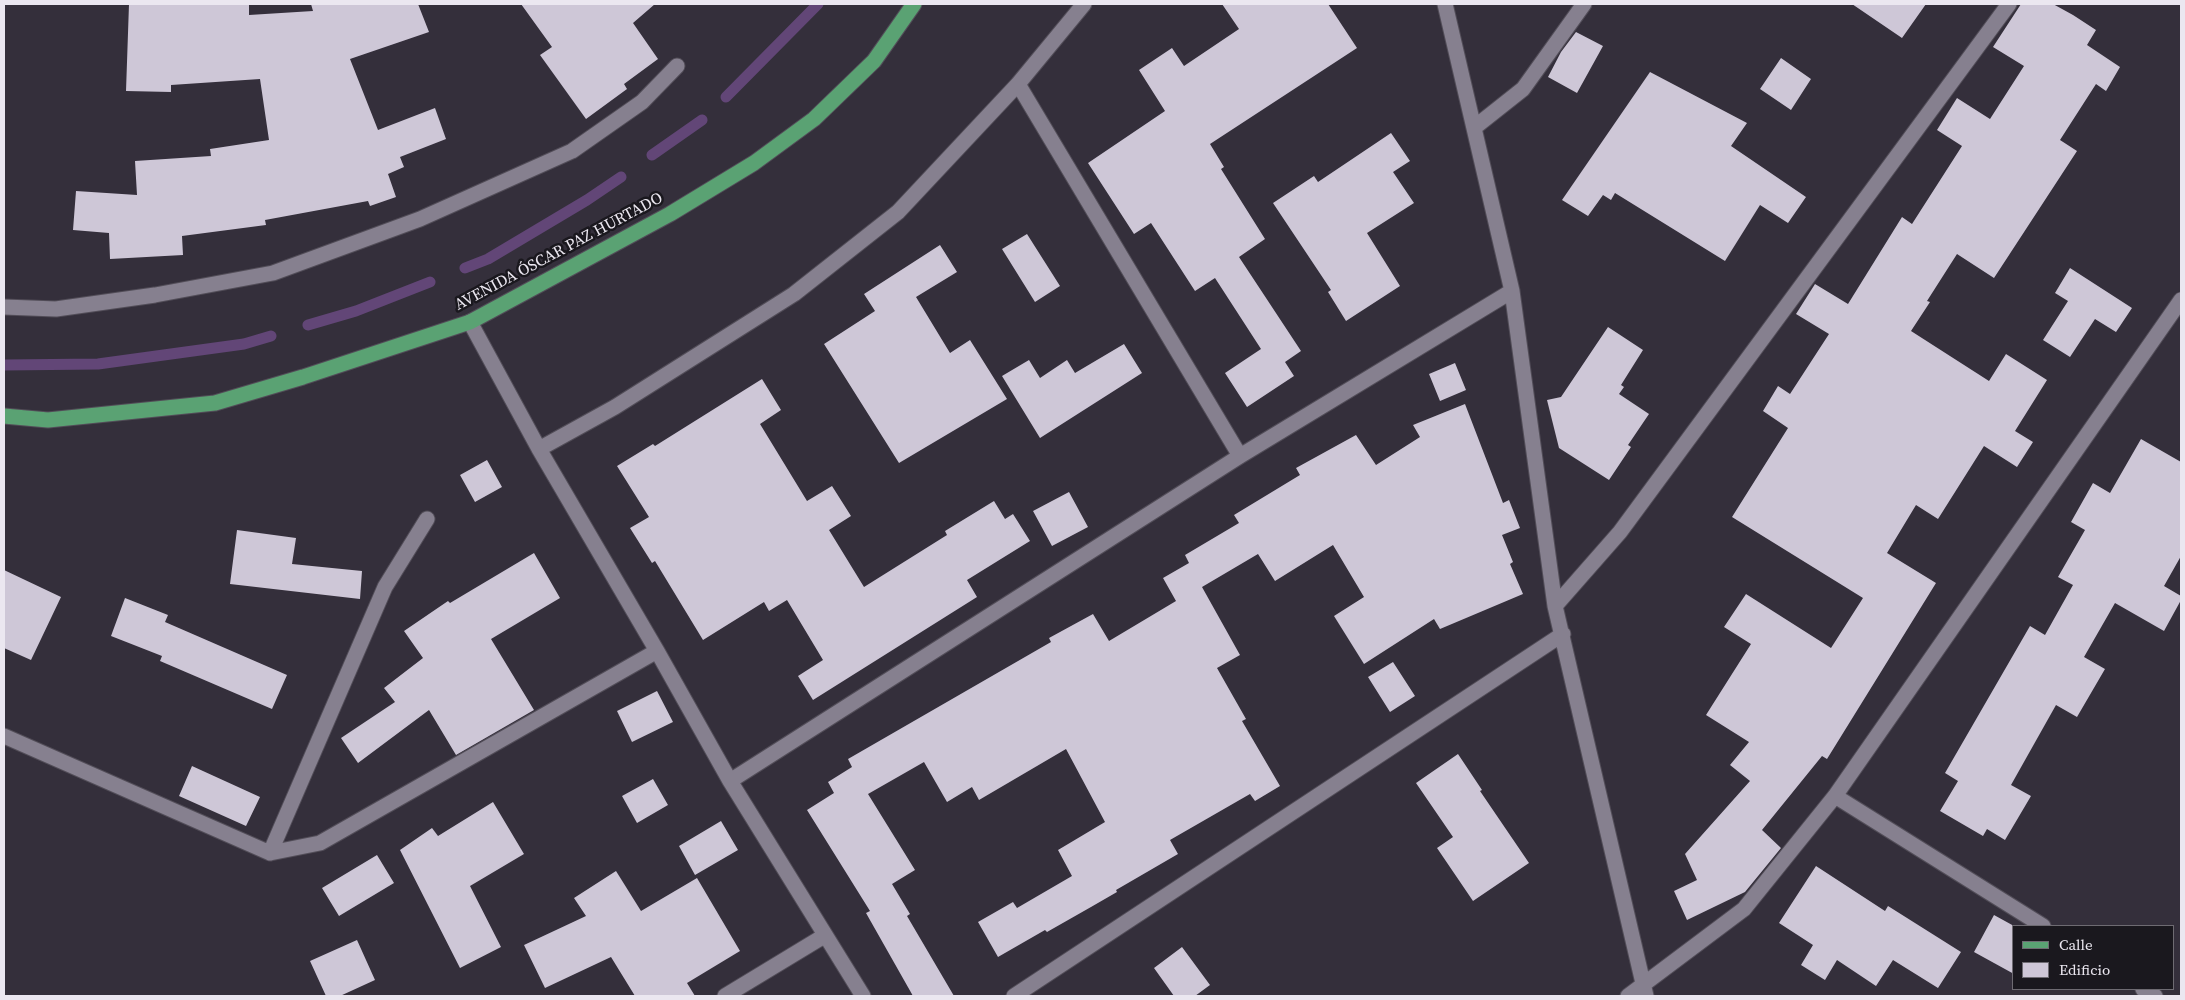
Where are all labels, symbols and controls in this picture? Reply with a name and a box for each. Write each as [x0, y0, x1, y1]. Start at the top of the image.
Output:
street label: AVENIDA ÓSCAR PAZ HURTADO [452, 189, 666, 315]
legend [2012, 925, 2175, 990]
text: Calle [2059, 934, 2093, 955]
text: Edificio [2059, 959, 2110, 980]

